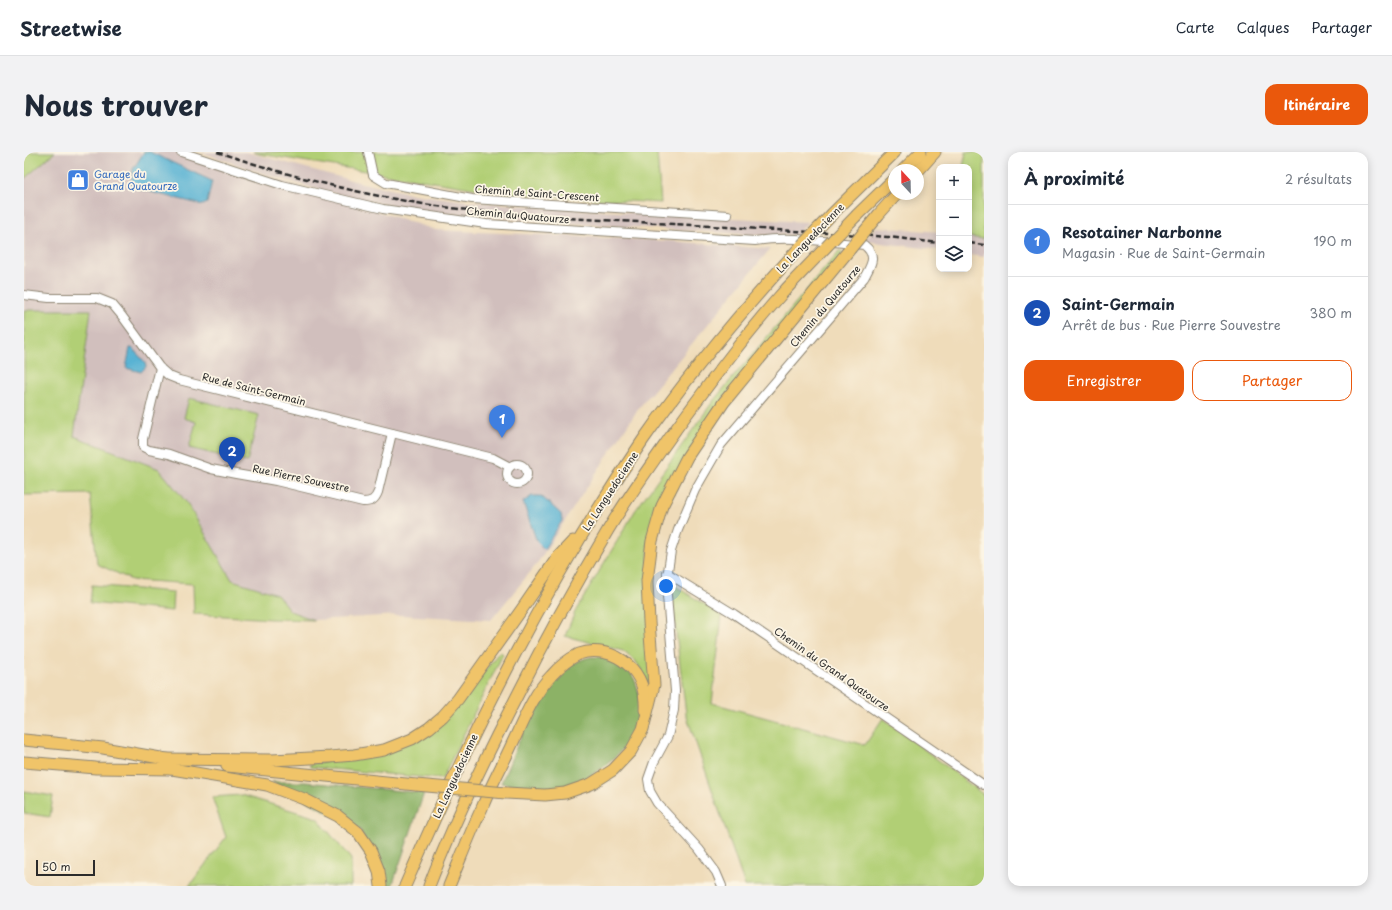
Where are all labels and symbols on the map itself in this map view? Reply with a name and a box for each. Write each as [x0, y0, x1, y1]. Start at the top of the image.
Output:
north arrow [888, 164, 924, 200]
place label: Garage du Grand Quatourze [94, 166, 177, 193]
shop icon: Garage du Grand Quatourze [65, 167, 91, 193]
street label: Chemin de Saint-Crescent [474, 181, 600, 204]
street label: La Languedocienne [772, 199, 847, 276]
street label: Chemin du Quatourze [466, 203, 570, 226]
street label: Chemin du Quatourze [786, 261, 863, 350]
street label: Rue de Saint-Germain [201, 368, 307, 409]
pin: 1 [489, 405, 515, 438]
pin: 2 [219, 437, 245, 470]
street label: La Languedocienne [578, 448, 641, 533]
street label: Rue Pierre Souvestre [251, 460, 351, 495]
your location [656, 576, 676, 596]
street label: Chemin du Grand Quatourze [772, 623, 893, 714]
street label: La Languedocienne [428, 730, 481, 821]
scale bar [36, 858, 95, 877]

